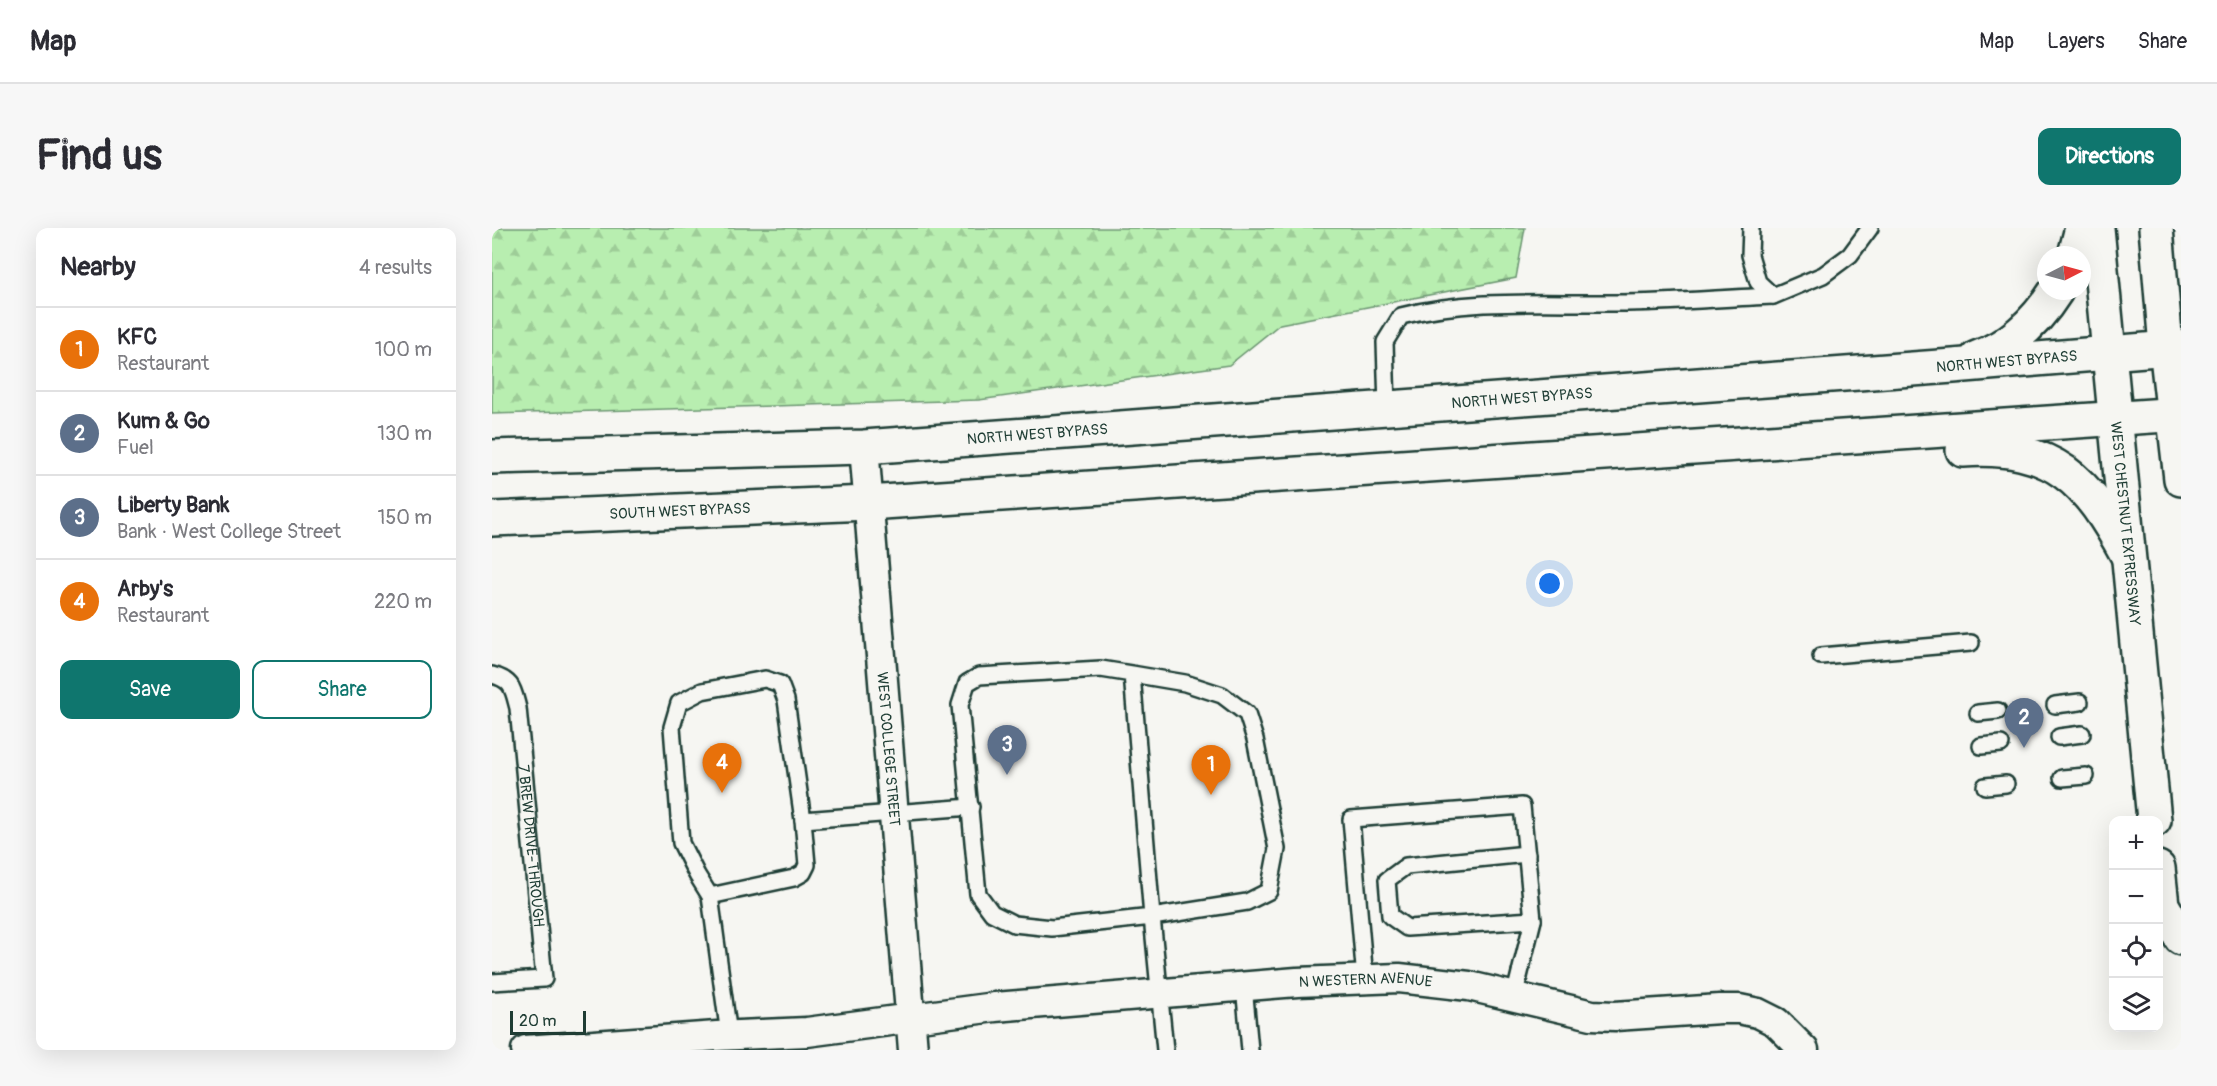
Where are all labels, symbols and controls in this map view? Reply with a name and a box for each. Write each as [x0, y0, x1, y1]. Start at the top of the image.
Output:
text: Map [30, 24, 76, 59]
text: Map [1979, 28, 2014, 55]
text: Layers [2047, 28, 2105, 55]
text: Share [2138, 28, 2187, 55]
button: Directions [2038, 128, 2181, 185]
text: Find us [36, 130, 162, 182]
north arrow [2037, 246, 2091, 300]
text: Nearby [60, 251, 136, 283]
text: 4 results [359, 255, 432, 280]
text: KFC [117, 323, 157, 351]
text: 1 [76, 337, 83, 362]
text: 100 m [375, 337, 432, 362]
street label: NORTH WEST BYPASS [1935, 347, 2078, 377]
text: Restaurant [117, 351, 209, 376]
street label: NORTH WEST BYPASS [1451, 384, 1593, 413]
text: Kum & Go [117, 407, 210, 435]
street label: NORTH WEST BYPASS [966, 420, 1109, 449]
text: 2 [74, 421, 85, 446]
text: 130 m [377, 421, 432, 446]
street label: WEST CHESTNUT EXPRESSWAY [2106, 421, 2144, 627]
text: Fuel [117, 435, 154, 460]
text: Liberty Bank [117, 491, 230, 519]
street label: SOUTH WEST BYPASS [609, 499, 751, 524]
text: 3 [74, 505, 85, 530]
text: 150 m [378, 505, 432, 530]
text: Bank · West College Street [117, 519, 341, 544]
your location [1535, 569, 1564, 598]
text: Arby's [117, 575, 173, 603]
text: 4 [74, 589, 85, 614]
text: 220 m [374, 589, 432, 614]
text: Restaurant [117, 603, 209, 628]
button: Save [60, 660, 240, 719]
button: Share [252, 660, 432, 719]
street label: WEST COLLEGE STREET [872, 671, 904, 827]
pin: 2 [2004, 698, 2044, 748]
pin: 3 [988, 726, 1026, 775]
pin: 4 [702, 744, 742, 793]
pin: 1 [1192, 746, 1230, 795]
street label: 7 BREW DRIVE-THROUGH [513, 764, 548, 928]
map controls [2109, 816, 2163, 1032]
button: + [2109, 816, 2163, 870]
button: − [2109, 870, 2163, 924]
button: locate [2109, 924, 2163, 978]
street label: N WESTERN AVENUE [1298, 969, 1434, 992]
button: layers [2109, 978, 2163, 1032]
scale bar [510, 1008, 586, 1036]
text: 20 m [519, 1011, 557, 1031]

